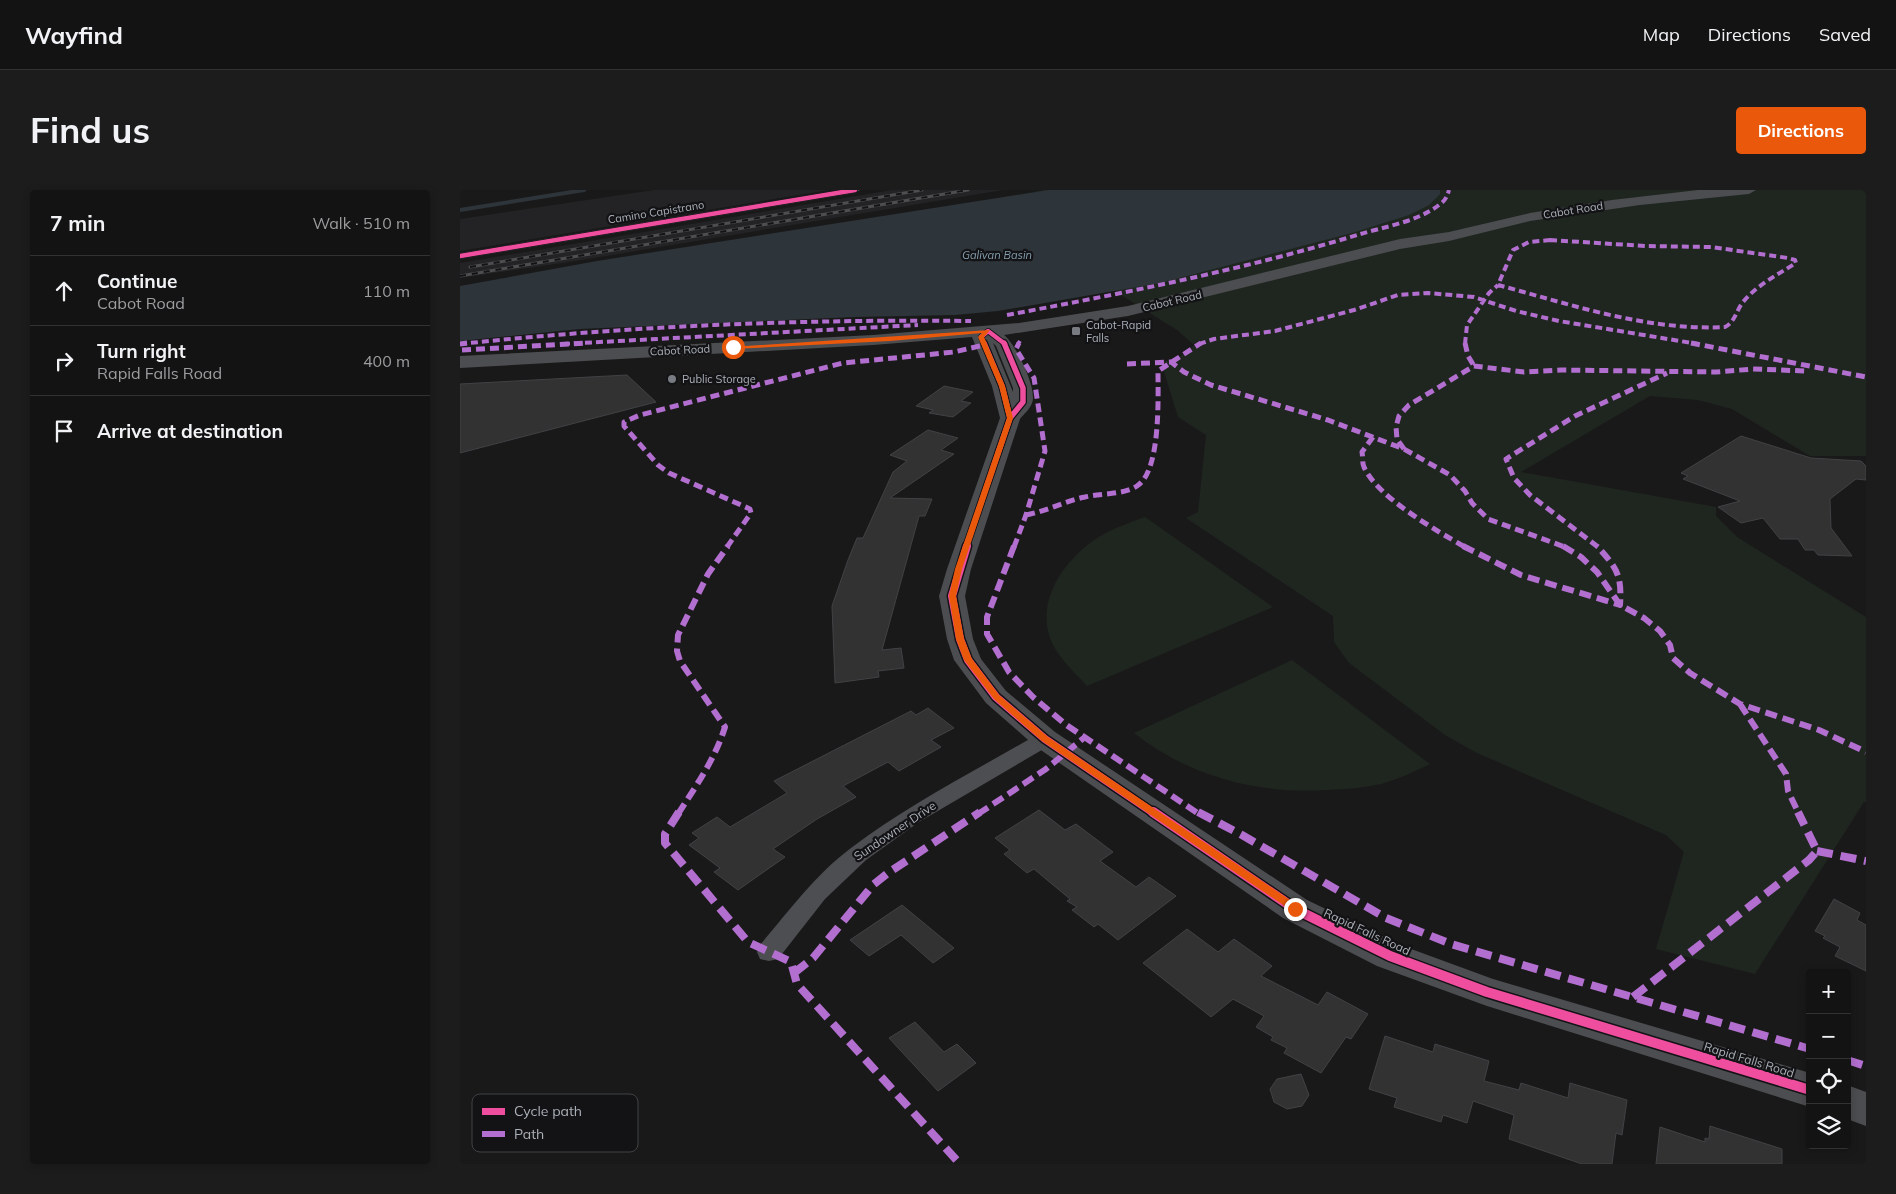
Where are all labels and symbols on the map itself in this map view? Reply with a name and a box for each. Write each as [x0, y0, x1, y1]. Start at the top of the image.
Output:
street label: Camino Capistrano [607, 197, 705, 227]
street label: Cabot Road [1542, 198, 1604, 222]
water label: Galivan Basin [962, 248, 1032, 262]
street label: Cabot Road [1141, 287, 1203, 315]
place label: Cabot-Rapid Falls [1086, 318, 1151, 345]
marker: Cabot-Rapid Falls [1070, 325, 1082, 337]
route start [722, 336, 745, 359]
street label: Cabot Road [649, 341, 711, 359]
place label: Public Storage [682, 372, 756, 386]
marker: Public Storage [666, 373, 678, 385]
street label: Sundowner Drive [851, 798, 939, 864]
route end [1284, 898, 1307, 921]
street label: Rapid Falls Road [1322, 905, 1413, 958]
street label: Rapid Falls Road [1702, 1039, 1796, 1080]
legend [472, 1094, 638, 1152]
text: Cycle path [514, 1102, 582, 1120]
text: Path [514, 1125, 544, 1143]

